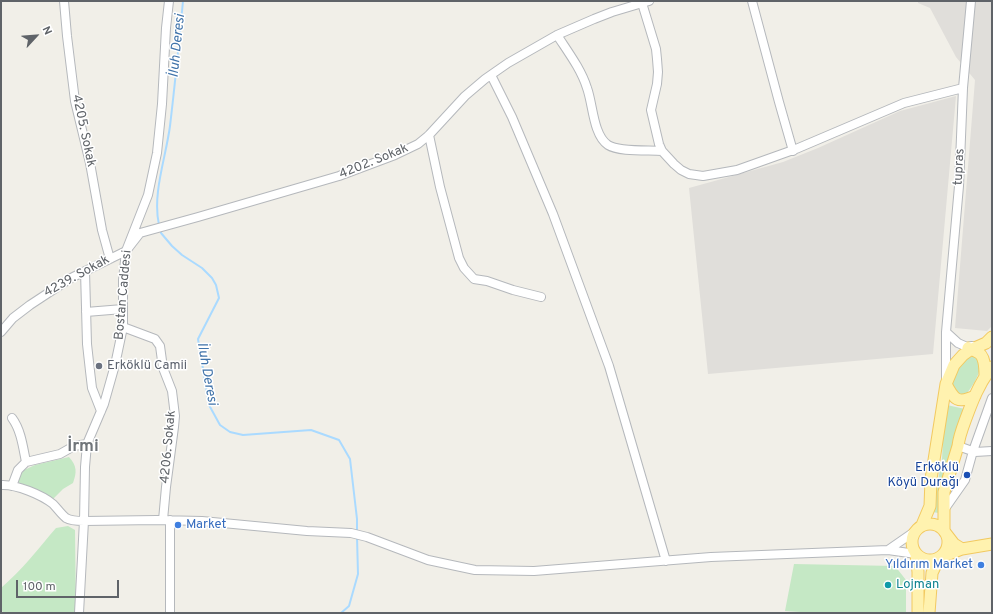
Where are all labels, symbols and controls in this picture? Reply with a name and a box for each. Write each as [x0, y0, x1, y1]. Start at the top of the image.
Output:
water label: İluh Deresi [166, 13, 190, 79]
north arrow [16, 16, 56, 56]
text: N [39, 24, 55, 37]
street label: 4205. Sokak [68, 93, 98, 169]
street label: 4202. Sokak [337, 141, 411, 183]
street label: tupras [951, 148, 969, 186]
street label: Bostan Caddesi [112, 249, 136, 341]
street label: 4239. Sokak [42, 253, 112, 301]
water label: İluh Deresi [192, 341, 220, 407]
place label: Erköklü Camii [107, 358, 187, 374]
marker: Erköklü Camii [94, 361, 104, 371]
street label: 4206. Sokak [158, 410, 180, 484]
district label: İrmi [67, 438, 99, 458]
place label: Erköklü Köyü Durağı [888, 460, 959, 491]
marker: Erköklü Köyü Durağı [962, 470, 972, 480]
place label: Market [186, 517, 226, 533]
marker: Market [173, 520, 183, 530]
place label: Yıldırım Market [885, 557, 973, 573]
marker: Yıldırım Market [976, 560, 986, 570]
scale bar [18, 572, 121, 598]
place label: Lojman [896, 577, 939, 593]
text: 100 m [23, 579, 56, 595]
marker: Lojman [883, 580, 893, 590]

